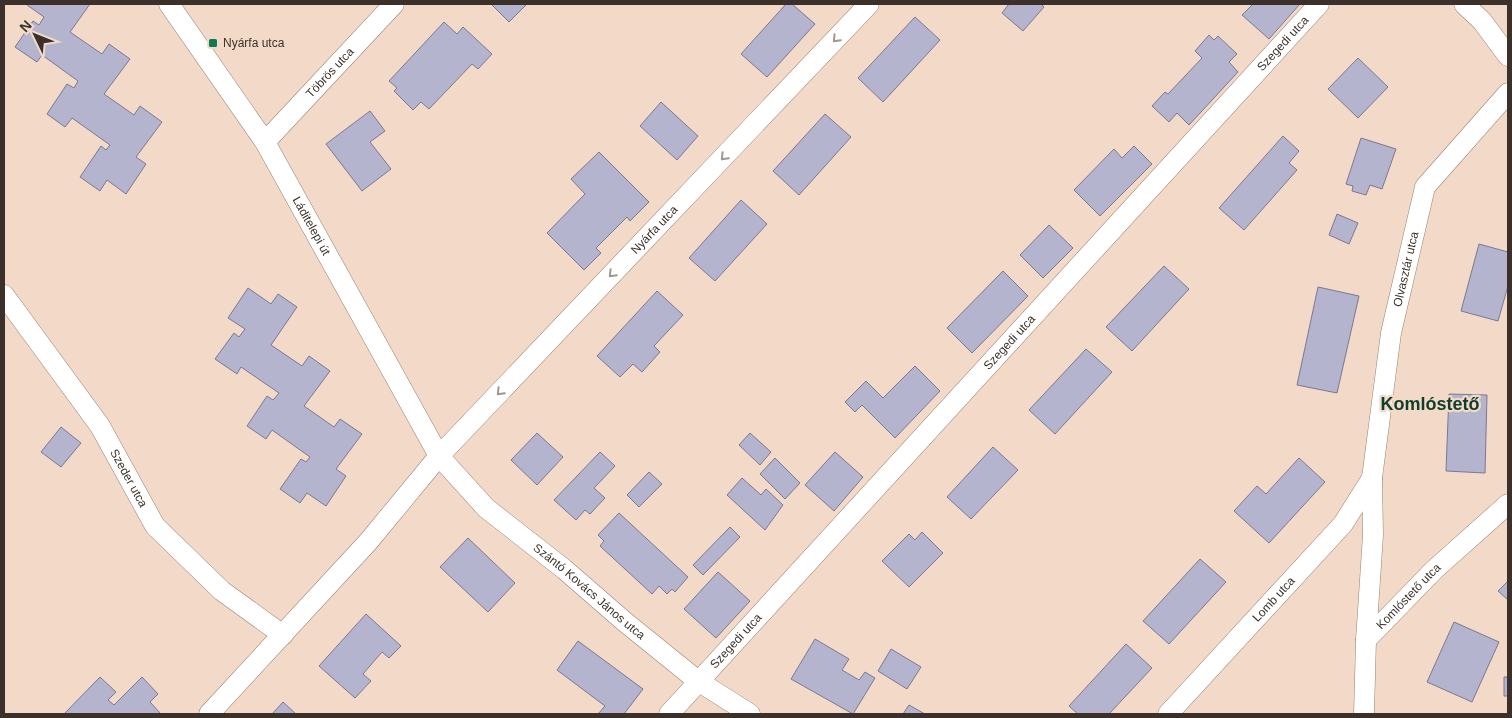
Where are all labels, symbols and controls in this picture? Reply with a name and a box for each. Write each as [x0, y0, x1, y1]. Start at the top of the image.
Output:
north arrow [10, 10, 60, 60]
street label: Szegedi utca [1254, 13, 1312, 74]
text: N [16, 17, 35, 35]
one-way arrow [833, 33, 842, 42]
place label: Nyárfa utca [223, 36, 285, 50]
marker: Nyárfa utca [207, 37, 219, 49]
street label: Töbrös utca [303, 44, 357, 101]
one-way arrow [721, 151, 730, 160]
street label: Láditelepi út [290, 194, 334, 258]
street label: Nyárfa utca [628, 202, 681, 257]
street label: Olvasztár utca [1390, 230, 1421, 308]
one-way arrow [609, 269, 618, 278]
street label: Szegedi utca [981, 312, 1038, 373]
one-way arrow [497, 386, 506, 395]
district label: Komlóstető [1381, 394, 1480, 414]
street label: Szeder utca [107, 447, 150, 510]
street label: Szántó Kovács János utca [531, 541, 648, 643]
street label: Komlóstető utca [1373, 560, 1444, 632]
street label: Lomb utca [1250, 574, 1298, 625]
street label: Szegedi utca [707, 610, 765, 671]

